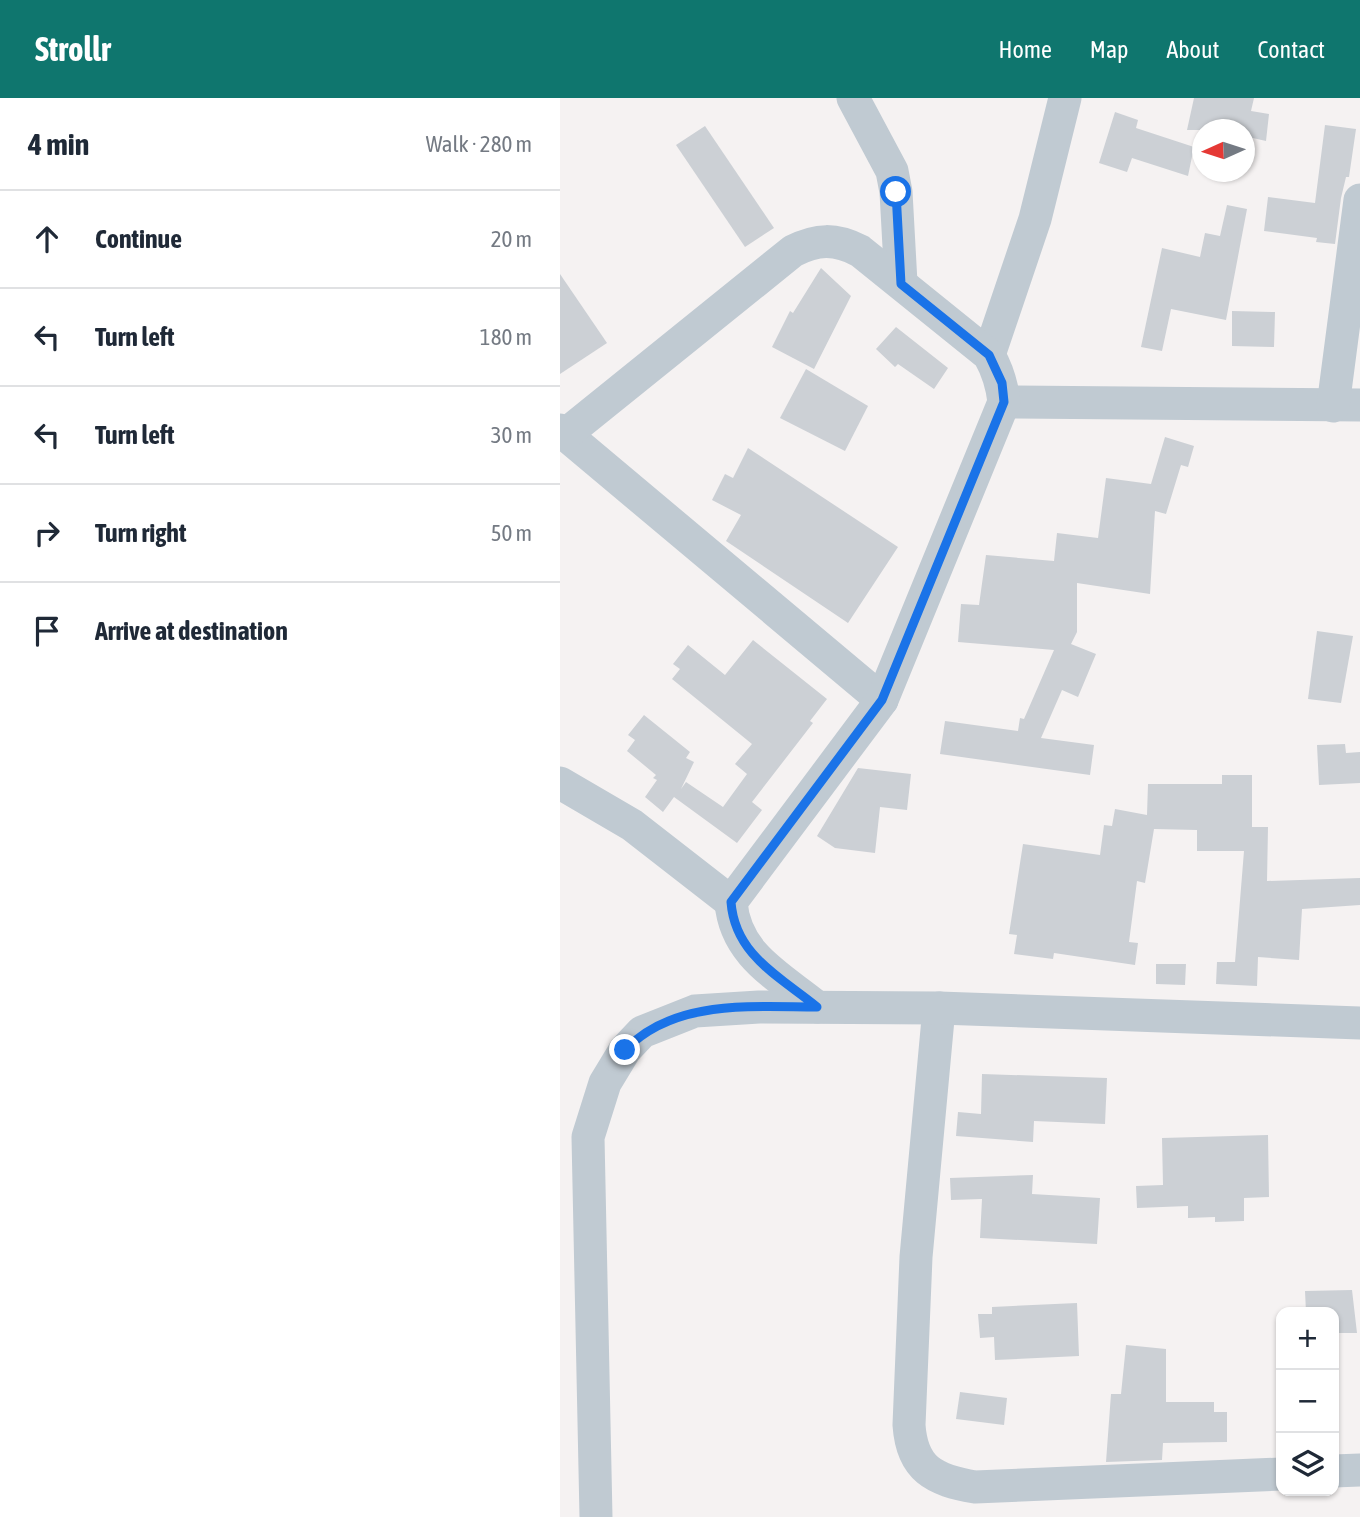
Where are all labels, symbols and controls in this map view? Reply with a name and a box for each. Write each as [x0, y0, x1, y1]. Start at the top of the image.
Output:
text: Strollr [35, 30, 111, 68]
text: Home [998, 36, 1052, 63]
text: Map [1090, 36, 1128, 63]
text: About [1166, 36, 1219, 63]
text: Contact [1257, 36, 1325, 63]
north arrow [1192, 119, 1255, 182]
text: 4 min [28, 127, 89, 161]
text: Walk · 280 m [426, 131, 532, 157]
route start [880, 176, 911, 207]
icon: ahead [28, 220, 66, 258]
text: Continue [95, 224, 182, 254]
text: 20 m [491, 226, 532, 252]
icon: left [28, 318, 66, 356]
text: Turn left [95, 322, 175, 352]
text: 180 m [480, 324, 532, 350]
icon: left [28, 416, 66, 454]
text: Turn left [95, 420, 175, 450]
text: 30 m [491, 422, 532, 448]
icon: right [28, 514, 66, 552]
text: Turn right [95, 518, 186, 548]
text: 50 m [491, 520, 532, 546]
icon: arrive [28, 612, 66, 650]
text: Arrive at destination [95, 616, 288, 646]
route end [609, 1034, 640, 1065]
map controls [1276, 1307, 1339, 1496]
button: + [1276, 1307, 1339, 1370]
button: − [1276, 1370, 1339, 1433]
button: layers [1276, 1433, 1339, 1496]

